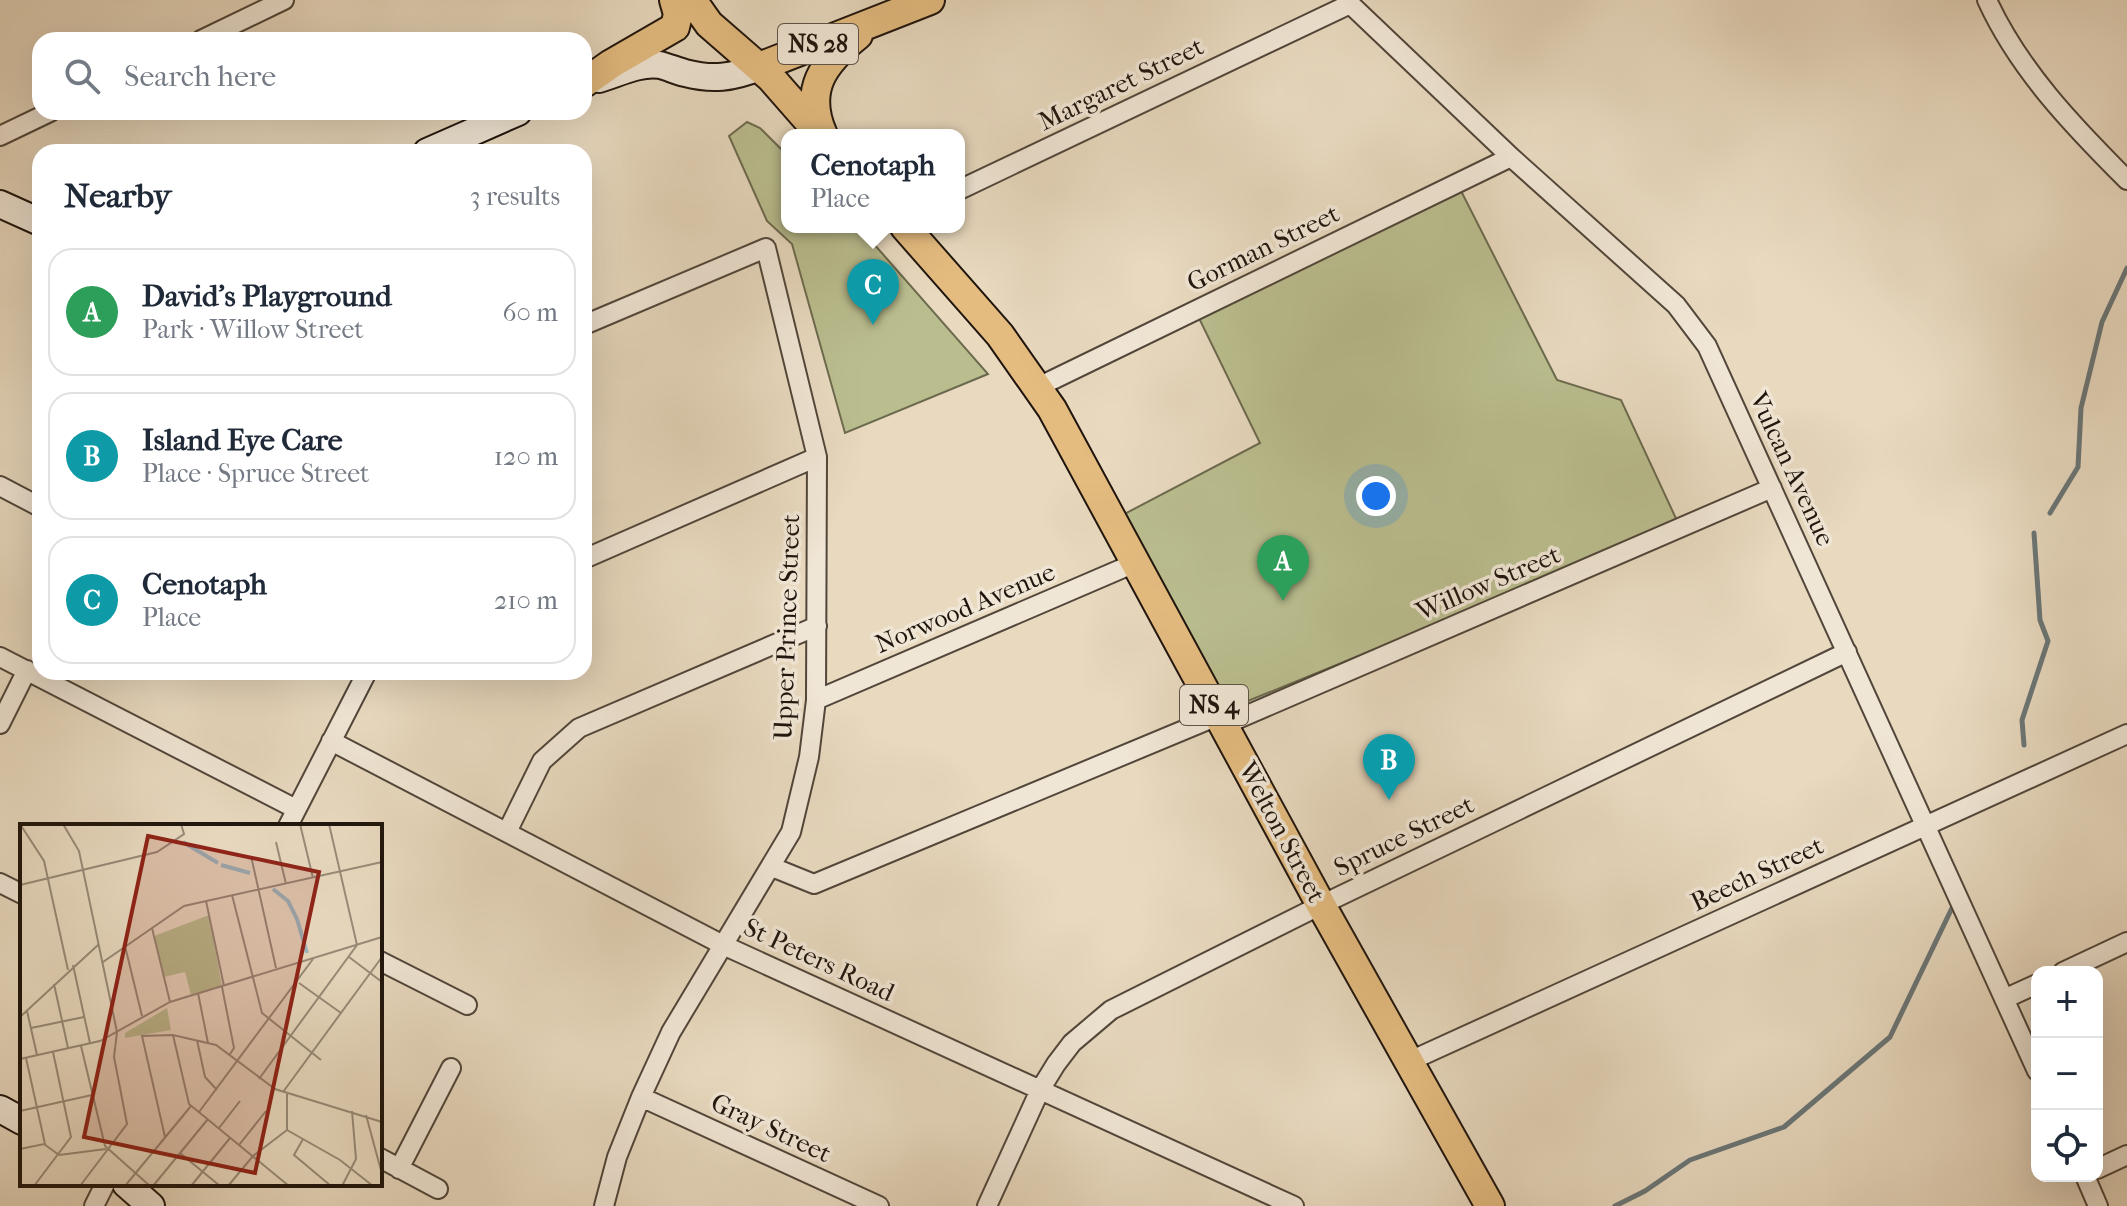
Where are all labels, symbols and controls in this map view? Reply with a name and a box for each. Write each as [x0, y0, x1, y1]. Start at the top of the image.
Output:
road number: NS 28 [778, 24, 858, 64]
street label: Margaret Street [1033, 30, 1209, 137]
search box [32, 32, 592, 120]
icon: search [60, 54, 104, 98]
text: Search here [124, 59, 276, 94]
popup [781, 129, 965, 233]
text: Cenotaph [811, 148, 935, 183]
text: Nearby [64, 176, 171, 216]
text: 3 results [470, 181, 560, 212]
text: Place [811, 183, 870, 214]
street label: Gorman Street [1182, 198, 1345, 298]
pin: C [847, 259, 899, 325]
text: David's Playground [142, 279, 392, 314]
text: A [84, 297, 100, 328]
text: 60 m [502, 297, 558, 328]
text: Park · Willow Street [142, 314, 364, 345]
street label: Vulcan Avenue [1742, 386, 1841, 551]
text: Island Eye Care [142, 423, 343, 458]
text: B [84, 441, 100, 472]
text: 120 m [494, 441, 558, 472]
text: Place · Spruce Street [142, 458, 369, 489]
your location [1356, 476, 1396, 516]
street label: Upper Prince Street [768, 513, 806, 740]
pin: A [1257, 535, 1309, 601]
street label: Willow Street [1410, 538, 1565, 628]
street label: Norwood Avenue [870, 556, 1060, 660]
text: Cenotaph [142, 567, 267, 602]
text: C [83, 585, 101, 616]
text: 210 m [494, 585, 558, 616]
text: Place [142, 602, 201, 633]
road number: NS 4 [1180, 685, 1248, 725]
pin: B [1363, 734, 1415, 800]
street label: Welton Street [1231, 755, 1332, 908]
street label: Spruce Street [1329, 789, 1480, 883]
inset map [20, 824, 382, 1186]
street label: Beech Street [1686, 829, 1829, 918]
street label: St Peters Road [739, 912, 900, 1009]
map controls [2031, 966, 2103, 1182]
button: + [2031, 966, 2103, 1038]
button: − [2031, 1038, 2103, 1110]
street label: Gray Street [706, 1087, 837, 1170]
button: locate [2031, 1110, 2103, 1182]

